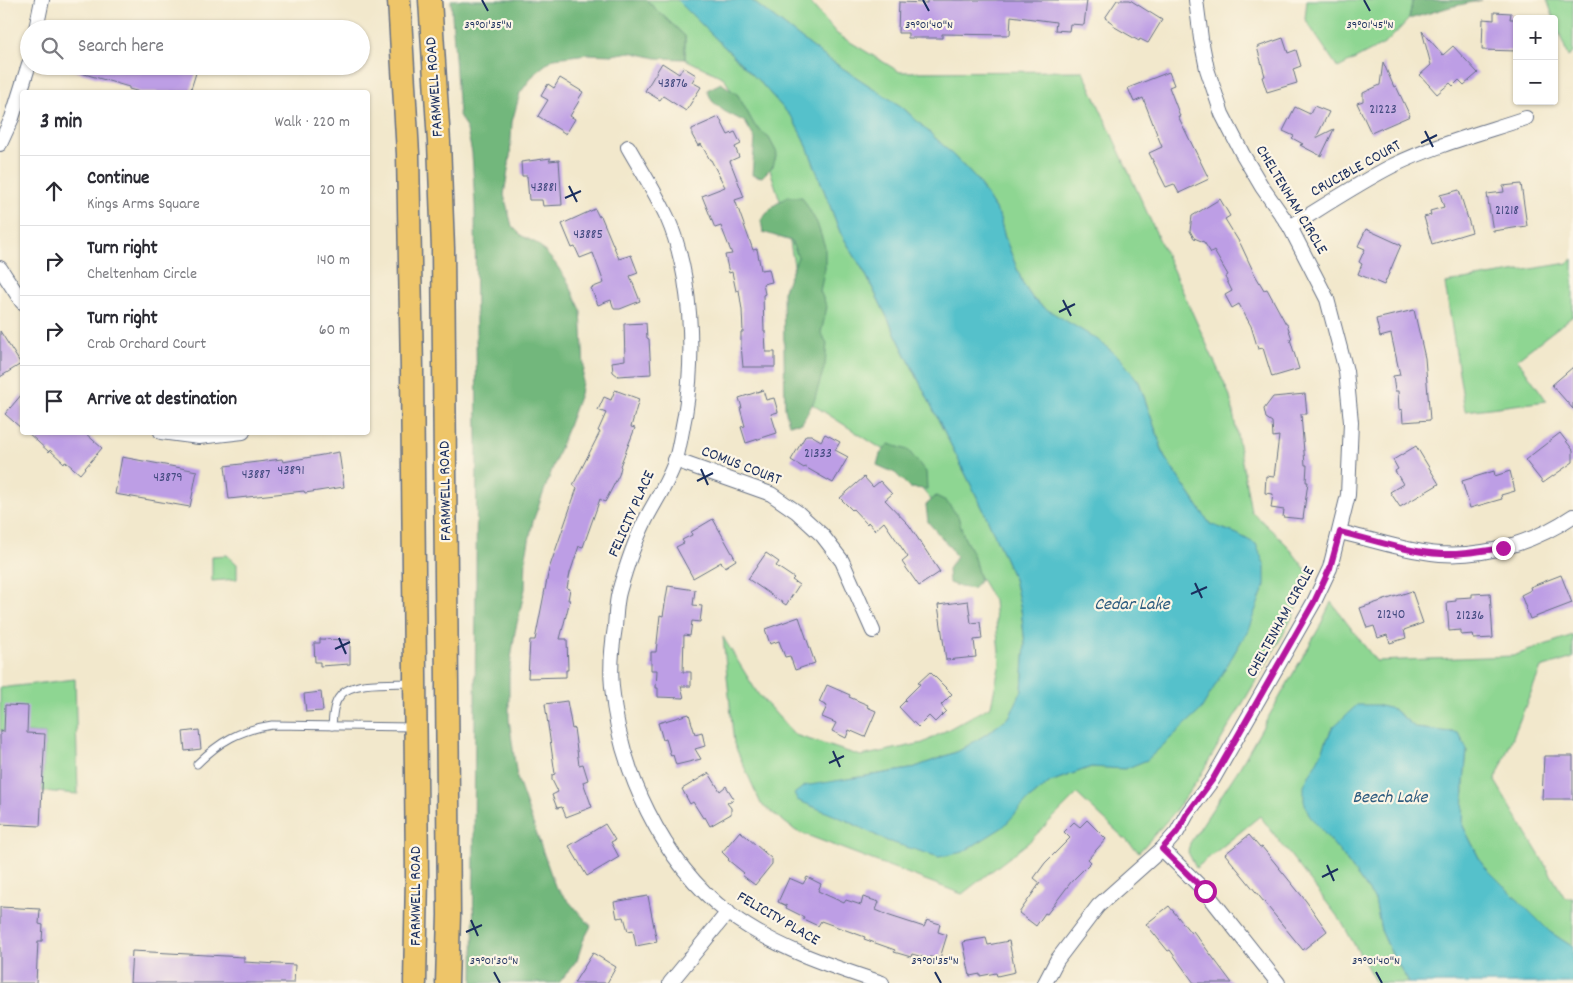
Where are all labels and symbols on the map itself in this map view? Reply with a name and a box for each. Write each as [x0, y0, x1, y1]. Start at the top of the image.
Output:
text: 39°01'35"N [464, 17, 512, 34]
text: 39°01'40"N [905, 17, 953, 34]
text: 39°01'45"N [1347, 17, 1394, 34]
street label: FARMWELL ROAD [420, 36, 450, 138]
house number: 43876 [658, 74, 688, 94]
house number: 21223 [1369, 100, 1397, 120]
street label: CRUCIBLE COURT [1307, 134, 1406, 203]
street label: CHELTENHAM CIRCLE [1249, 141, 1333, 260]
house number: 43881 [531, 178, 557, 198]
house number: 21218 [1495, 201, 1519, 221]
house number: 43885 [573, 225, 603, 245]
street label: COMUS COURT [698, 440, 785, 492]
street label: FARMWELL ROAD [434, 441, 458, 541]
house number: 21333 [804, 444, 832, 464]
house number: 43891 [277, 461, 305, 481]
house number: 43887 [242, 465, 270, 485]
street label: FELICITY PLACE [603, 466, 662, 561]
house number: 43879 [153, 468, 183, 488]
route end [1492, 537, 1515, 560]
street label: CHELTENHAM CIRCLE [1241, 562, 1321, 682]
water label: Cedar Lake [1094, 593, 1171, 618]
house number: 21240 [1377, 605, 1405, 625]
house number: 21236 [1456, 606, 1484, 626]
water label: Beech Lake [1352, 786, 1429, 811]
street label: FARMWELL ROAD [405, 846, 428, 946]
route start [1194, 880, 1217, 903]
street label: FELICITY PLACE [732, 886, 824, 952]
text: 39°01'30"N [470, 953, 518, 970]
text: 39°01'35"N [911, 953, 959, 970]
text: 39°01'40"N [1352, 953, 1400, 970]

